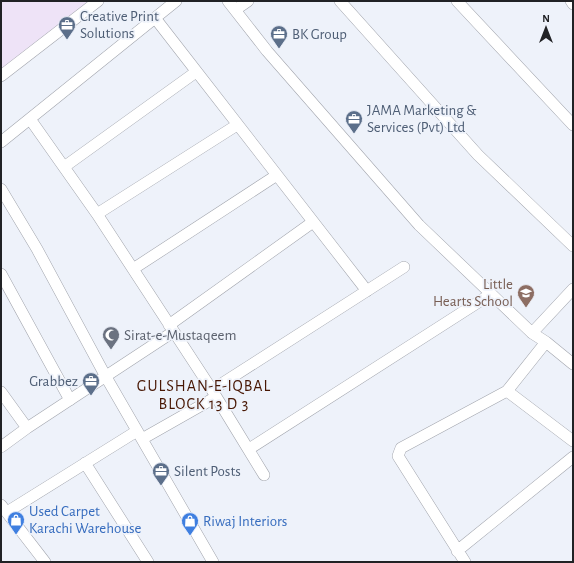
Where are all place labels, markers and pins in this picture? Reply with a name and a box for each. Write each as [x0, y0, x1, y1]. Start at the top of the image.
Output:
place label: Creative Print Solutions [80, 9, 159, 41]
office icon: Creative Print Solutions [57, 15, 77, 40]
office icon: BK Group [269, 24, 289, 49]
place label: BK Group [292, 27, 347, 42]
place label: JAMA Marketing & Services (Pvt) Ltd [367, 103, 477, 135]
office icon: JAMA Marketing & Services (Pvt) Ltd [344, 109, 364, 134]
place label: Little Hearts School [433, 277, 513, 309]
school or university icon: Little Hearts School [516, 283, 536, 308]
mosque icon: Sirat-e-Mustaqeem [101, 325, 121, 350]
place label: Sirat-e-Mustaqeem [124, 328, 237, 343]
office icon: Grabbez [81, 371, 101, 396]
place label: Grabbez [29, 374, 78, 389]
office icon: Silent Posts [151, 461, 171, 486]
place label: Silent Posts [174, 464, 241, 479]
place label: Used Carpet Karachi Warehouse [29, 504, 142, 536]
shop icon: Used Carpet Karachi Warehouse [6, 510, 26, 535]
shop icon: Riwaj Interiors [180, 511, 200, 536]
place label: Riwaj Interiors [203, 514, 287, 529]

